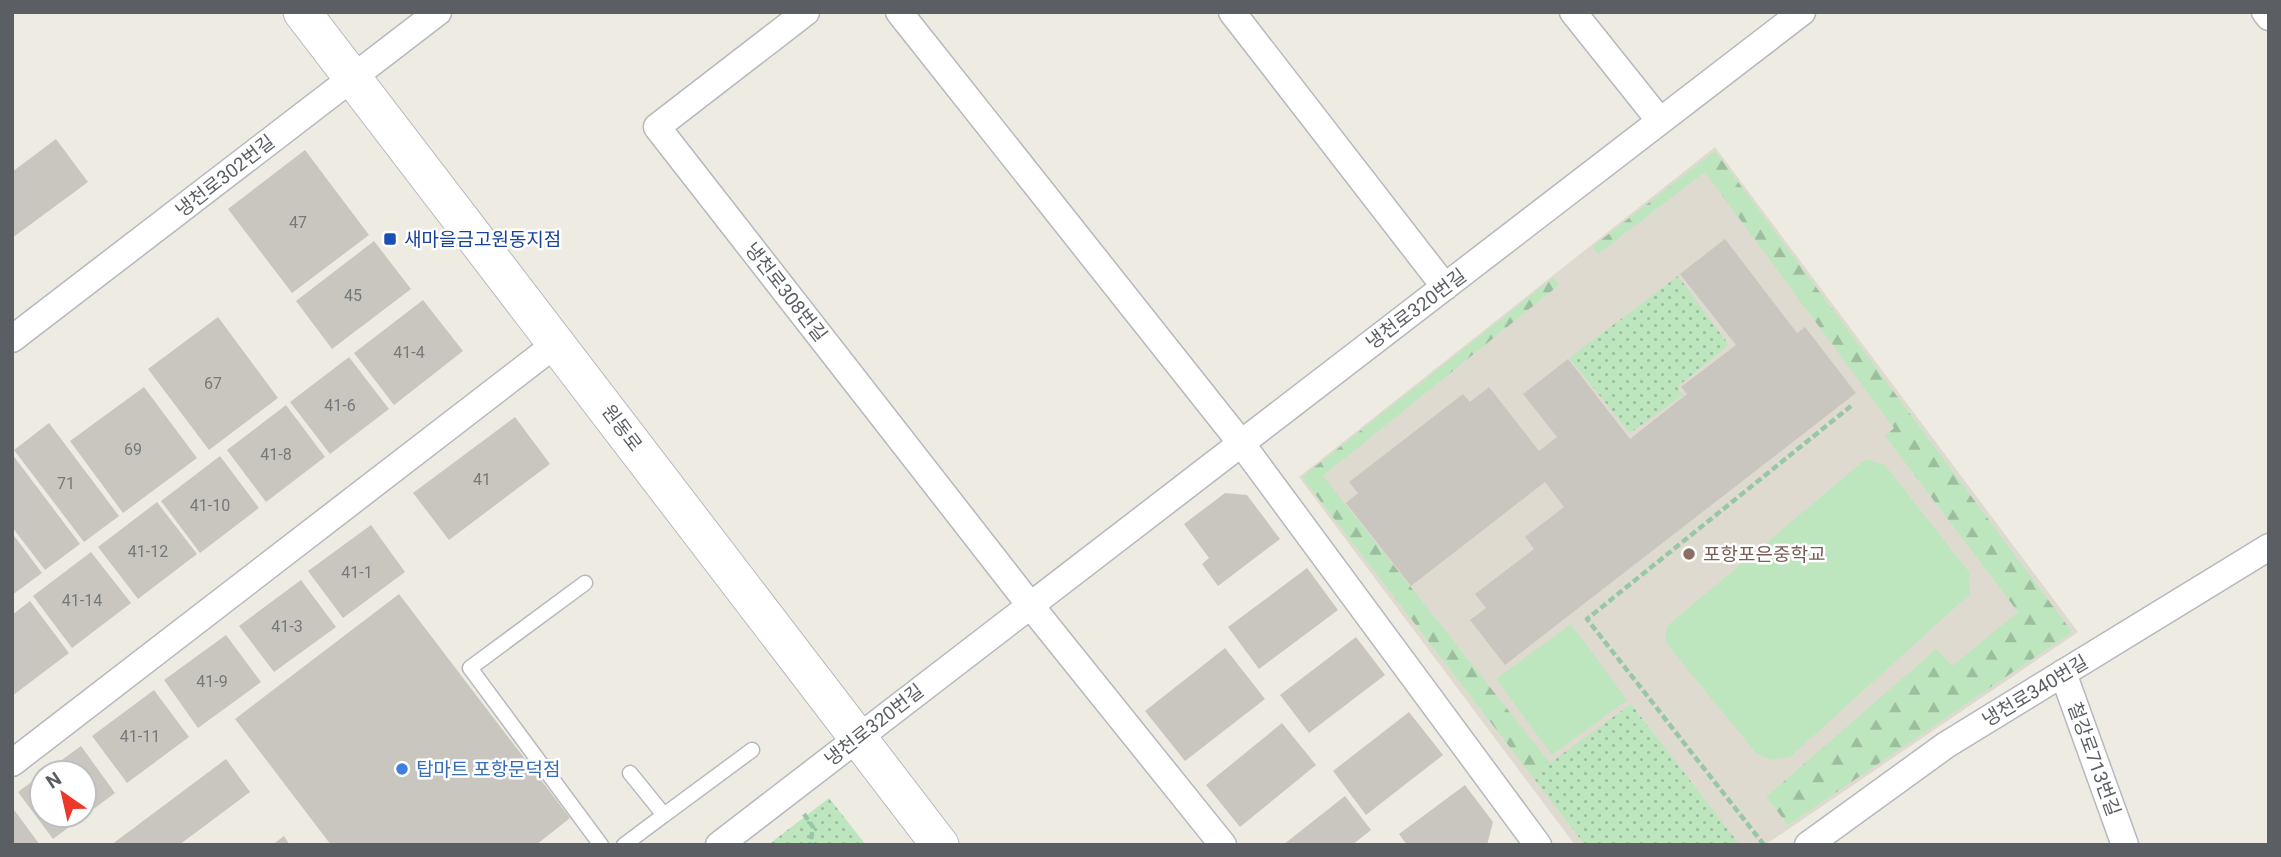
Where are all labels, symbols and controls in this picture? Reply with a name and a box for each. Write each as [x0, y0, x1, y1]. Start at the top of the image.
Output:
street label: 냉천로302번길 [171, 130, 279, 222]
house number: 47 [289, 213, 307, 232]
place label: 새마을금고원동지점 [404, 228, 561, 251]
marker: 새마을금고원동지점 [382, 231, 398, 247]
street label: 냉천로308번길 [740, 238, 832, 346]
street label: 냉천로320번길 [1361, 264, 1471, 354]
house number: 45 [344, 286, 362, 305]
house number: 41-4 [393, 343, 425, 362]
house number: 67 [204, 374, 222, 393]
house number: 41-6 [324, 396, 356, 415]
street label: 원동로 [597, 400, 647, 456]
house number: 69 [124, 440, 142, 459]
house number: 41-8 [260, 445, 292, 464]
house number: 41 [473, 470, 491, 489]
house number: 71 [57, 474, 75, 493]
house number: 41-10 [190, 496, 230, 515]
house number: 41-12 [128, 542, 168, 561]
place label: 포항포은중학교 [1703, 543, 1825, 566]
marker: 포항포은중학교 [1681, 546, 1697, 562]
house number: 41-1 [341, 563, 373, 582]
house number: 41-14 [62, 591, 102, 610]
house number: 41-3 [271, 617, 303, 636]
street label: 냉천로340번길 [1978, 650, 2092, 732]
house number: 41-9 [196, 672, 228, 691]
street label: 냉천로320번길 [820, 679, 928, 771]
street label: 철강로713번길 [2063, 699, 2125, 819]
house number: 41-11 [120, 727, 160, 746]
place label: 탑마트 포항문덕점 [416, 758, 561, 781]
north arrow [28, 759, 98, 829]
marker: 탑마트 포항문덕점 [394, 761, 410, 777]
text: N [42, 767, 66, 794]

